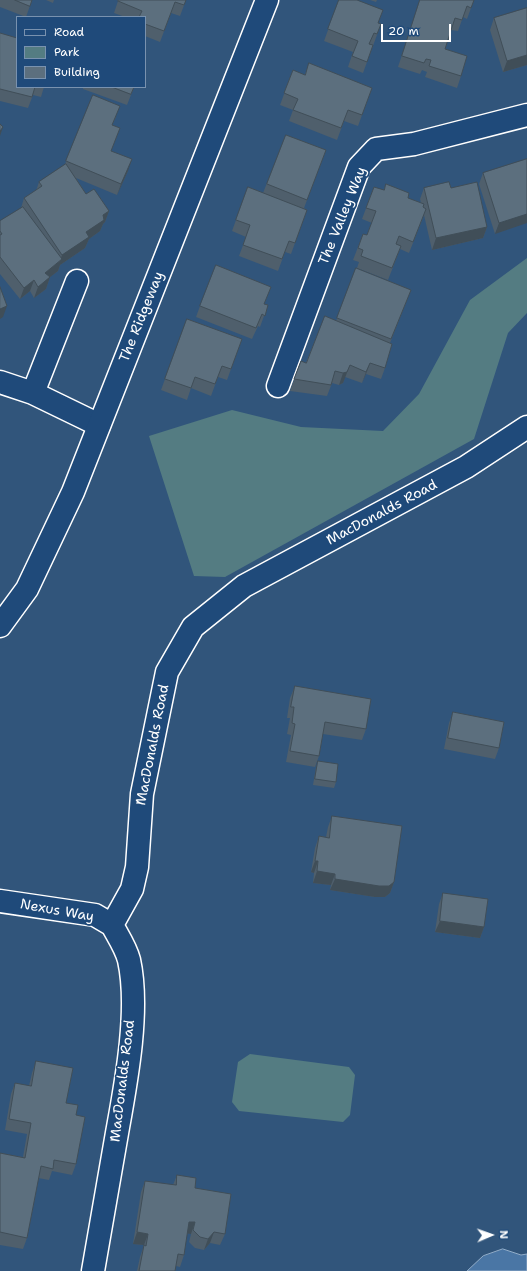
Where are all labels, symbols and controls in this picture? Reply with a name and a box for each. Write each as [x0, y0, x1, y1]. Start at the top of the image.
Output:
legend [16, 16, 146, 88]
scale bar [383, 16, 453, 42]
text: 20 m [388, 23, 419, 39]
text: Road [54, 24, 84, 40]
text: Park [54, 44, 80, 60]
text: Building [54, 64, 100, 80]
street label: The Valley Way [316, 164, 370, 268]
street label: The Ridgeway [116, 269, 168, 365]
street label: MacDonalds Road [324, 477, 440, 549]
street label: MacDonalds Road [133, 683, 173, 807]
street label: Nexus Way [19, 896, 95, 926]
street label: MacDonalds Road [107, 1019, 139, 1143]
north arrow [471, 1215, 511, 1255]
text: N [496, 1230, 511, 1239]

